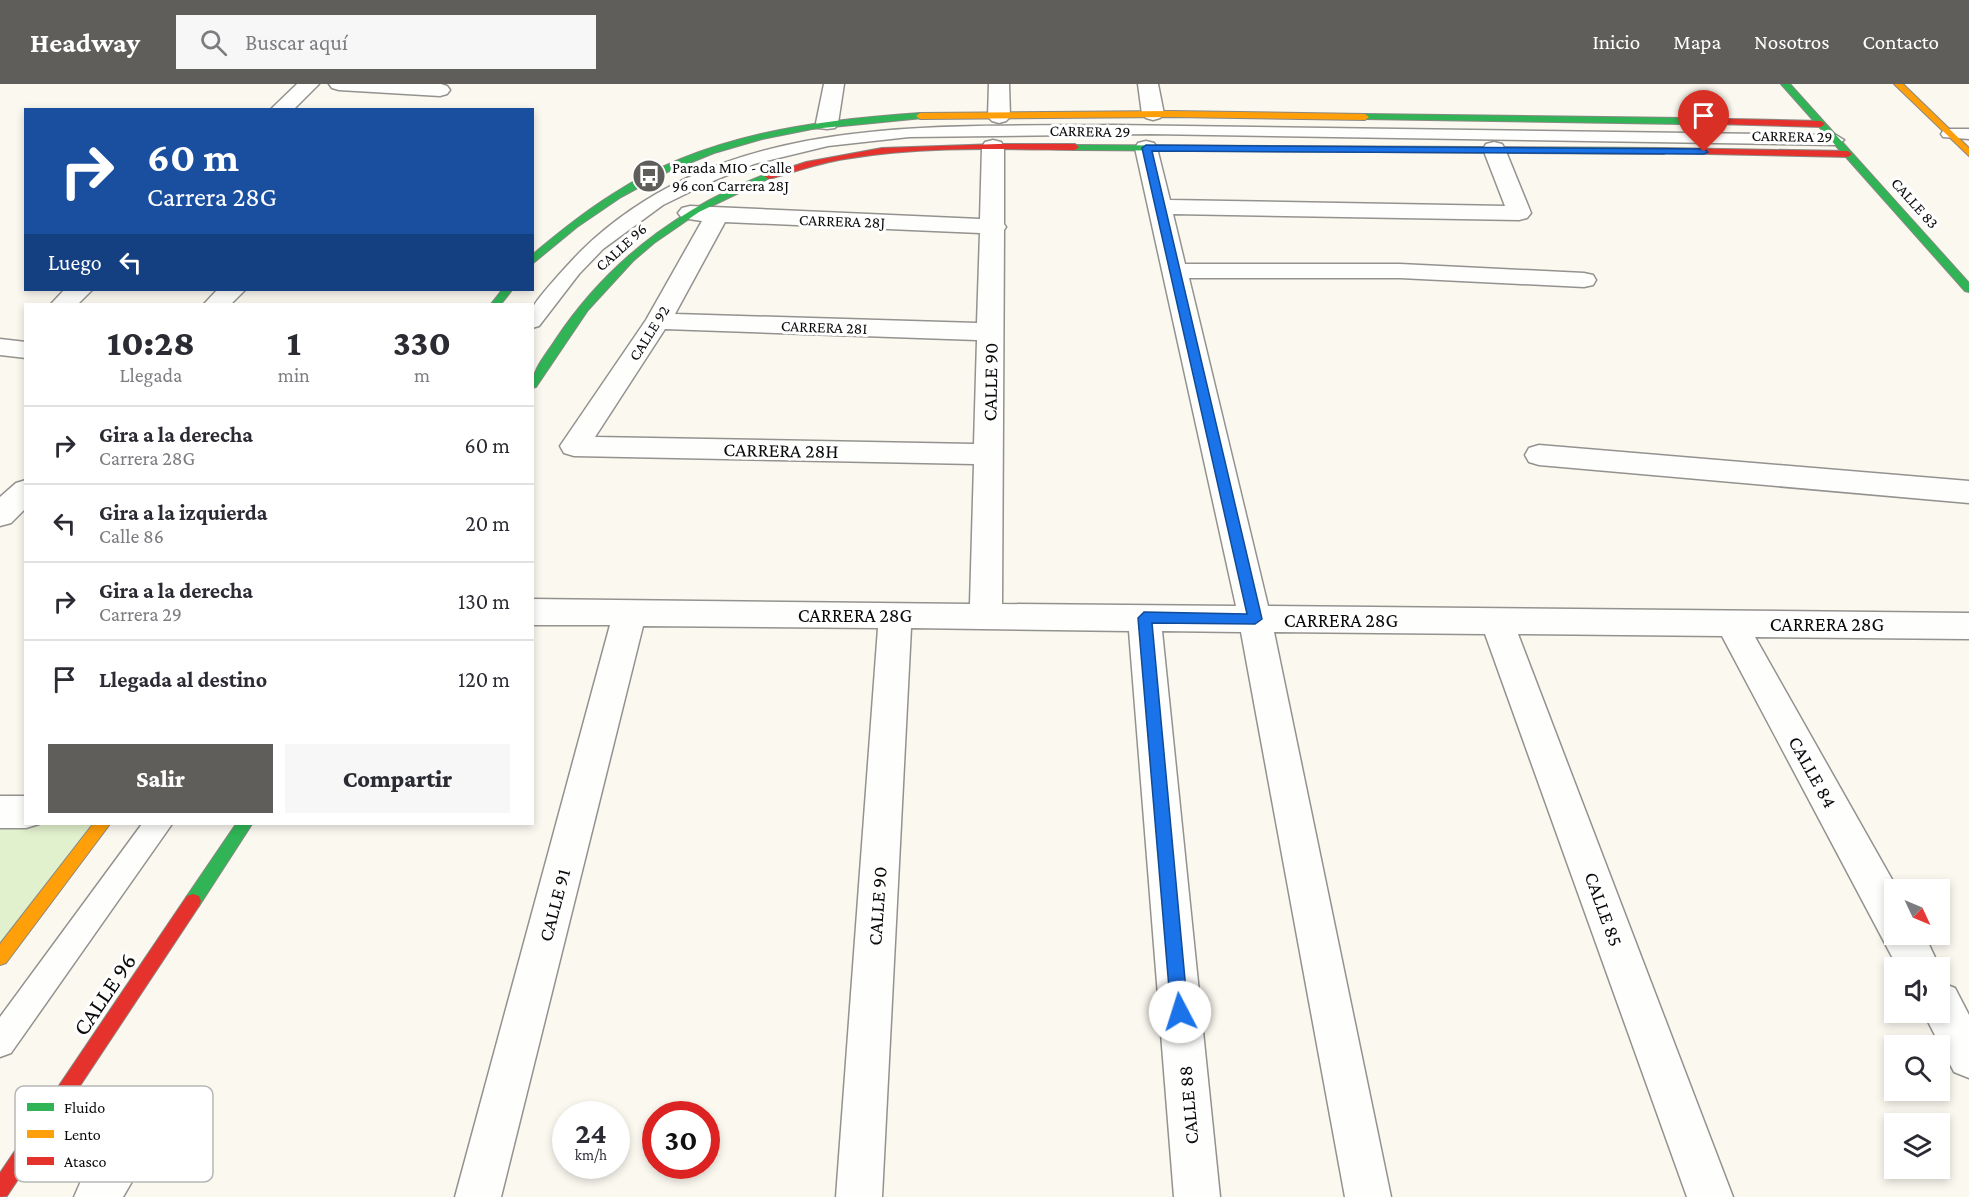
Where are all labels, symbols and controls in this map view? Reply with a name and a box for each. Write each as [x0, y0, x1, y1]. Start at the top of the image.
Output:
search box [176, 15, 596, 69]
icon: search [197, 26, 230, 59]
text: Headway [30, 27, 140, 58]
text: Buscar aquí [245, 30, 348, 55]
text: Inicio [1592, 30, 1640, 54]
text: Mapa [1673, 30, 1721, 54]
text: Nosotros [1754, 30, 1830, 54]
text: Contacto [1863, 30, 1939, 54]
pin [1678, 90, 1729, 152]
icon: arrive [1687, 99, 1720, 132]
street label: CARRERA 29 [1049, 122, 1131, 140]
street label: CARRERA 29 [1751, 127, 1833, 145]
icon: right [48, 132, 126, 210]
text: 60 m [147, 133, 239, 180]
bus stop icon: Parada MIO - Calle 96 con Carrera 28J [631, 158, 667, 194]
place label: Parada MIO - Calle 96 con Carrera 28J [672, 159, 792, 195]
street label: CALLE 83 [1888, 174, 1942, 232]
text: Carrera 28G [147, 182, 277, 212]
street label: CARRERA 28J [799, 211, 886, 232]
street label: CALLE 96 [592, 220, 650, 274]
icon: left [114, 246, 147, 279]
text: Luego [48, 250, 102, 275]
street label: CALLE 92 [625, 302, 673, 364]
street label: CARRERA 28I [781, 317, 868, 337]
text: 10:28 [107, 323, 195, 363]
text: 1 [287, 323, 301, 363]
text: 330 [393, 323, 451, 363]
street label: CALLE 90 [978, 342, 1002, 422]
text: Llegada [120, 364, 182, 386]
text: min [278, 364, 310, 386]
text: m [414, 364, 430, 386]
text: Gira a la derecha [99, 422, 253, 447]
icon: right [48, 429, 81, 462]
text: 60 m [465, 433, 510, 458]
street label: CARRERA 28H [723, 438, 839, 462]
text: Carrera 28G [99, 447, 195, 469]
text: Gira a la izquierda [99, 500, 268, 525]
icon: left [48, 507, 81, 540]
text: 20 m [465, 511, 510, 536]
text: Calle 86 [99, 525, 164, 547]
text: Gira a la derecha [99, 578, 253, 603]
icon: right [48, 585, 81, 618]
text: 130 m [458, 589, 510, 614]
text: Carrera 29 [99, 603, 182, 625]
street label: CARRERA 28G [798, 604, 912, 626]
street label: CARRERA 28G [1284, 609, 1398, 631]
street label: CARRERA 28G [1770, 613, 1884, 635]
icon: arrive [48, 663, 81, 696]
text: Llegada al destino [99, 667, 267, 692]
text: 120 m [458, 667, 510, 692]
street label: CALLE 84 [1784, 732, 1842, 812]
button: Salir [48, 744, 273, 813]
button: Compartir [285, 744, 510, 813]
street label: CALLE 91 [534, 866, 574, 944]
street label: CALLE 90 [863, 866, 891, 946]
street label: CALLE 85 [1580, 869, 1628, 949]
north arrow [1884, 879, 1950, 945]
map controls [1884, 879, 1950, 1179]
street label: CALLE 96 [67, 948, 141, 1040]
button: sound [1884, 957, 1950, 1023]
position arrow [1148, 980, 1212, 1044]
button: search [1884, 1035, 1950, 1101]
street label: CALLE 88 [1174, 1065, 1202, 1145]
legend [15, 1086, 213, 1182]
text: Fluido [64, 1099, 105, 1116]
speed limit sign: 30 [642, 1101, 720, 1179]
button: layers [1884, 1113, 1950, 1179]
text: 24 [575, 1116, 607, 1149]
text: Lento [64, 1126, 101, 1143]
text: km/h [575, 1147, 607, 1163]
text: Atasco [64, 1153, 106, 1170]

